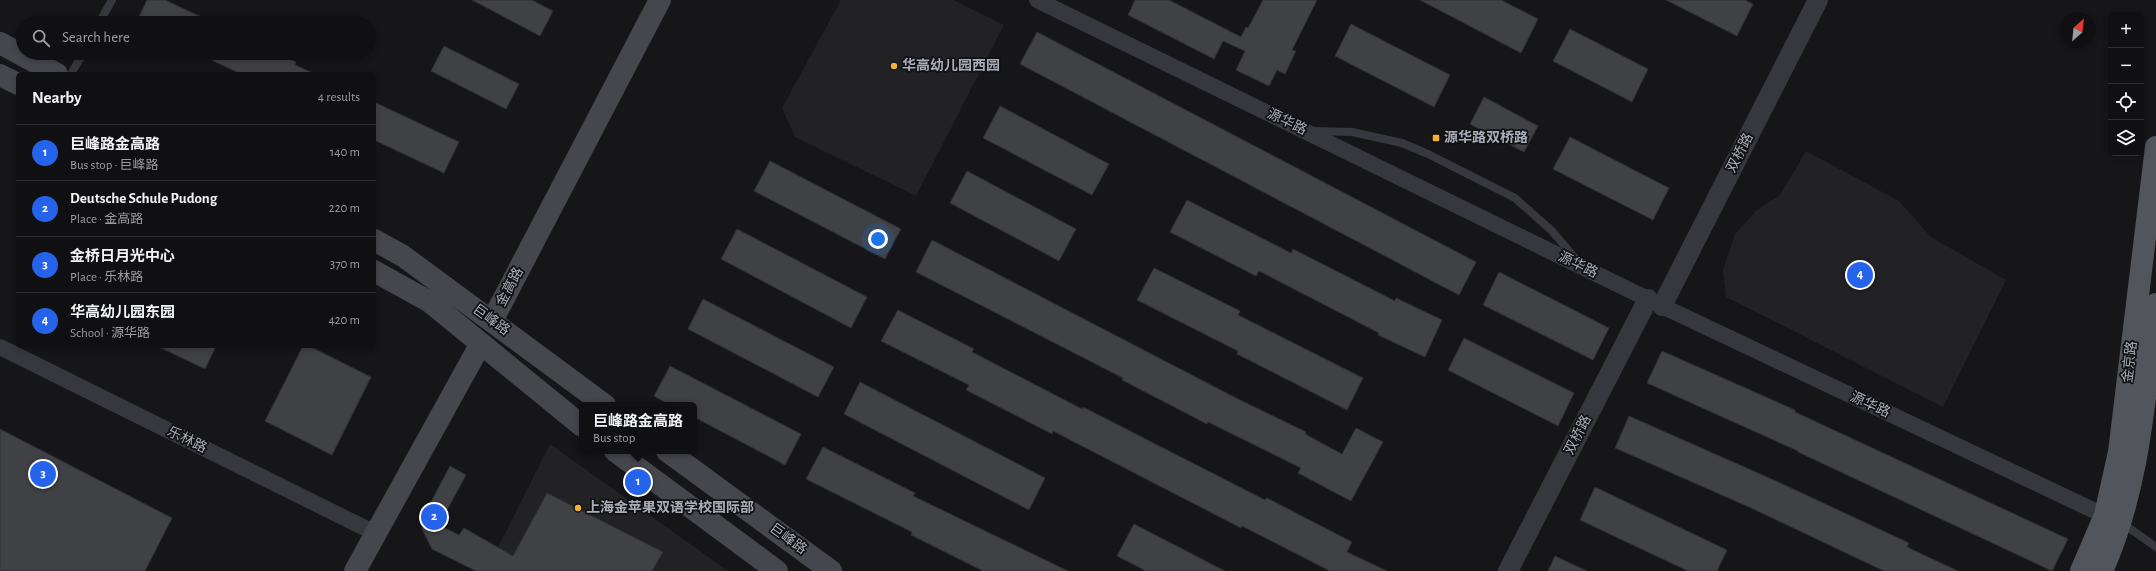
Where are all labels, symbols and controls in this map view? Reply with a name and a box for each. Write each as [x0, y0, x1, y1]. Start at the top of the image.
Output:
north arrow [2060, 12, 2096, 48]
map controls [2108, 12, 2144, 156]
button: + [2108, 12, 2144, 48]
search box [16, 16, 376, 60]
icon: search [30, 27, 52, 49]
text: Search here [62, 30, 130, 45]
button: − [2108, 48, 2144, 84]
place label: 华高幼儿园西园 [902, 57, 1000, 73]
marker: 华高幼儿园西园 [889, 61, 899, 71]
button: locate [2108, 84, 2144, 120]
text: Nearby [32, 89, 82, 106]
text: 4 results [318, 91, 360, 104]
street label: 源华路 [1265, 105, 1310, 137]
button: layers [2108, 120, 2144, 156]
place label: 源华路双桥路 [1444, 129, 1528, 145]
street label: 双桥路 [1723, 131, 1756, 175]
marker: 源华路双桥路 [1431, 133, 1441, 143]
text: 巨峰路金高路 [70, 137, 160, 152]
text: 1 [43, 146, 47, 159]
text: 140 m [330, 146, 360, 159]
text: Bus stop · 巨峰路 [70, 159, 159, 172]
text: Deutsche Schule Pudong [70, 191, 217, 206]
text: 2 [42, 202, 48, 215]
text: 220 m [329, 202, 360, 215]
text: Place · 金高路 [70, 213, 143, 226]
your location [868, 229, 888, 249]
street label: 源华路 [1556, 248, 1601, 280]
text: 金桥日月光中心 [70, 249, 175, 264]
text: 3 [42, 258, 48, 271]
text: 370 m [330, 258, 360, 271]
pin: 4 [1847, 260, 1873, 290]
street label: 金高路 [493, 265, 526, 309]
text: Place · 乐林路 [70, 271, 143, 284]
street label: 巨峰路 [470, 300, 513, 338]
text: 华高幼儿园东园 [70, 305, 175, 320]
text: 4 [42, 314, 48, 327]
text: 420 m [328, 314, 360, 327]
text: School · 源华路 [70, 327, 150, 340]
street label: 金京路 [2120, 340, 2140, 384]
street label: 源华路 [1848, 388, 1893, 420]
popup [579, 402, 697, 454]
street label: 双桥路 [1561, 413, 1594, 457]
text: 巨峰路金高路 [593, 414, 683, 429]
street label: 乐林路 [165, 424, 209, 455]
text: Bus stop [593, 432, 635, 445]
pin: 3 [30, 459, 56, 489]
pin: 1 [625, 467, 651, 497]
place label: 上海金苹果双语学校国际部 [586, 499, 754, 515]
pin: 2 [421, 502, 447, 532]
marker: 上海金苹果双语学校国际部 [573, 503, 583, 513]
street label: 巨峰路 [767, 519, 810, 557]

